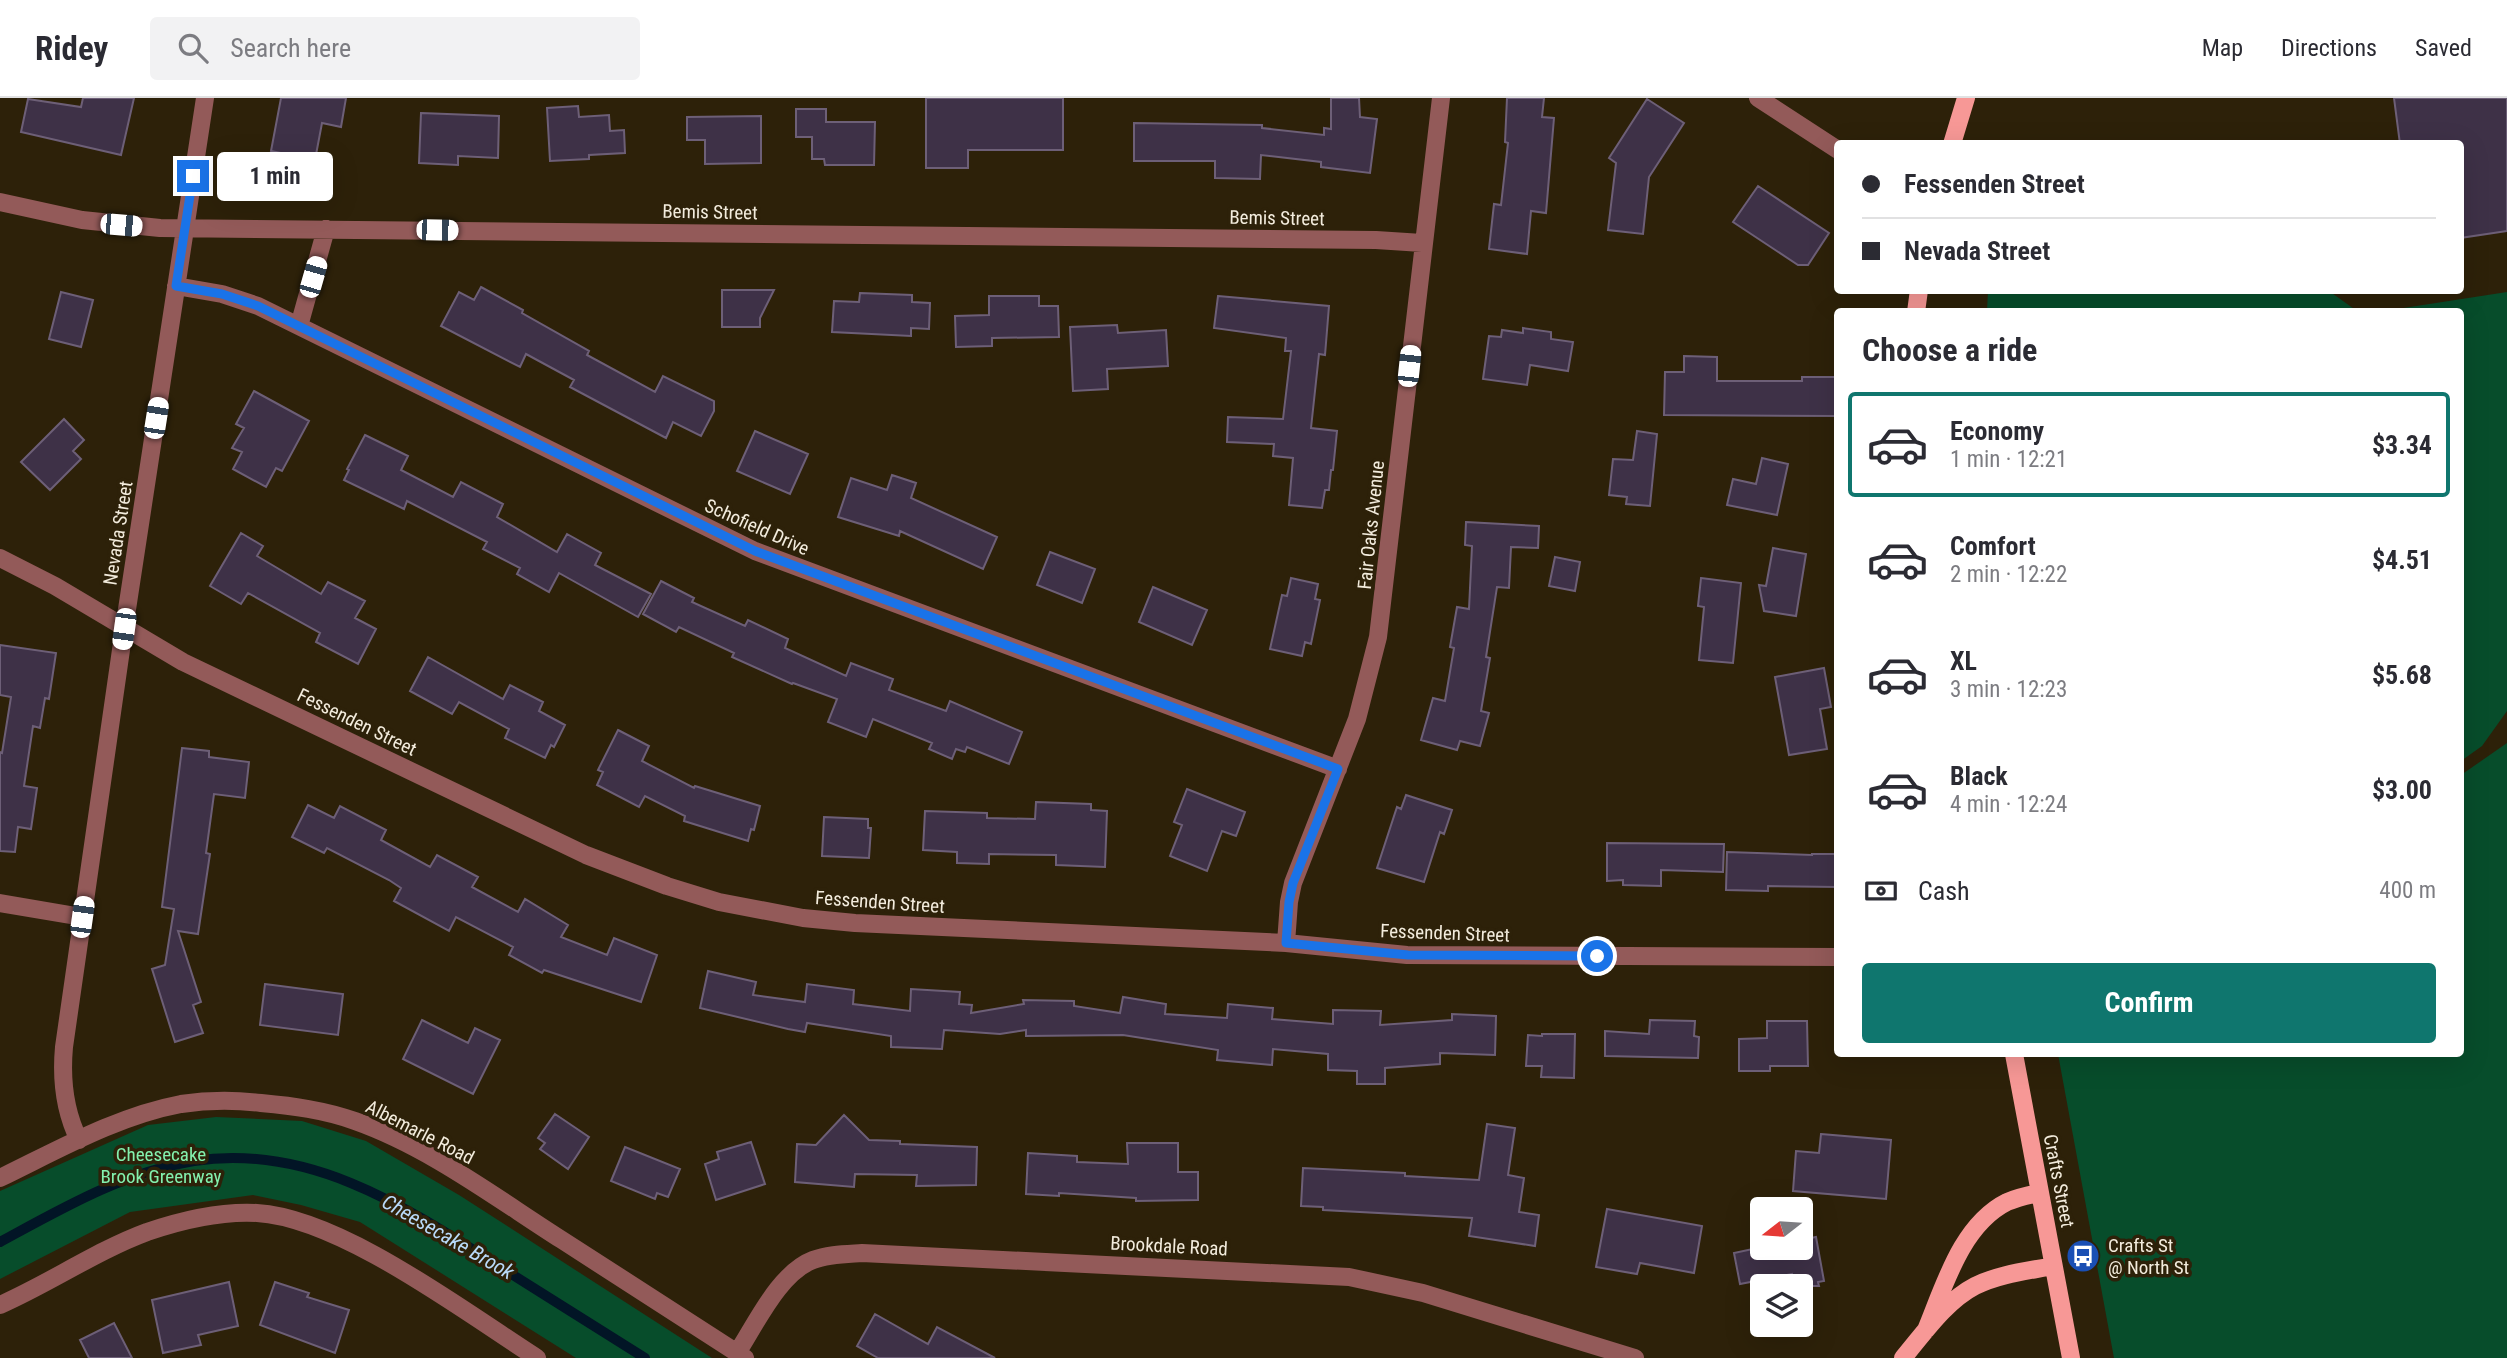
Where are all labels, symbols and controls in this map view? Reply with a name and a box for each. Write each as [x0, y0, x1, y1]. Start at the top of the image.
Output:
search box [150, 17, 640, 80]
text: Ridey [35, 29, 108, 68]
icon: search [174, 29, 212, 67]
text: Search here [230, 33, 351, 63]
text: Map [2202, 34, 2243, 62]
text: Directions [2281, 34, 2377, 62]
text: Saved [2415, 34, 2472, 62]
callout: 1 min [218, 152, 333, 200]
route end [177, 160, 209, 192]
text: 1 min [249, 163, 301, 190]
text: Fessenden Street [1904, 169, 2085, 199]
street label: Bemis Street [662, 200, 758, 224]
street label: Bemis Street [1229, 206, 1325, 230]
car [100, 213, 143, 237]
car [416, 219, 459, 241]
text: Nevada Street [1904, 236, 2050, 266]
car [298, 254, 329, 300]
text: Choose a ride [1862, 331, 2037, 369]
car [1397, 344, 1422, 388]
car [143, 396, 170, 440]
icon: car [1866, 413, 1929, 476]
text: Economy [1950, 416, 2044, 446]
text: $3.34 [2372, 430, 2432, 460]
text: 1 min · 12:21 [1950, 446, 2067, 473]
street label: Fair Oaks Avenue [1353, 459, 1389, 590]
street label: Nevada Street [98, 479, 138, 587]
street label: Schofield Drive [701, 494, 813, 560]
icon: car [1866, 528, 1929, 591]
text: Comfort [1950, 531, 2036, 561]
text: $4.51 [2372, 545, 2432, 575]
text: 2 min · 12:22 [1950, 561, 2067, 588]
car [111, 607, 138, 651]
icon: car [1866, 643, 1929, 706]
text: XL [1950, 646, 1977, 676]
text: $5.68 [2372, 660, 2432, 690]
text: 3 min · 12:23 [1950, 676, 2067, 703]
street label: Fessenden Street [294, 683, 420, 761]
icon: car [1866, 758, 1929, 821]
text: Black [1950, 761, 2008, 791]
text: $3.00 [2372, 775, 2432, 805]
text: 4 min · 12:24 [1950, 791, 2067, 818]
icon: cash [1862, 872, 1900, 910]
text: Cash [1918, 876, 1970, 906]
text: 400 m [2379, 877, 2436, 904]
street label: Fessenden Street [814, 886, 946, 918]
car [69, 895, 96, 939]
street label: Fessenden Street [1380, 919, 1510, 947]
route start [1581, 940, 1613, 972]
button: Confirm [1862, 963, 2436, 1043]
street label: Albemarle Road [362, 1095, 478, 1169]
street label: Crafts Street [2039, 1132, 2079, 1230]
park label: Cheesecake Brook Greenway [100, 1143, 222, 1188]
water label: Cheesecake Brook [378, 1189, 519, 1285]
north arrow [1750, 1197, 1813, 1260]
map controls [1750, 1197, 1813, 1337]
street label: Brookdale Road [1110, 1231, 1228, 1261]
place label: Crafts St @ North St [2108, 1234, 2189, 1279]
bus stop icon: Crafts St @ North St [2064, 1237, 2102, 1275]
button: layers [1750, 1274, 1813, 1337]

